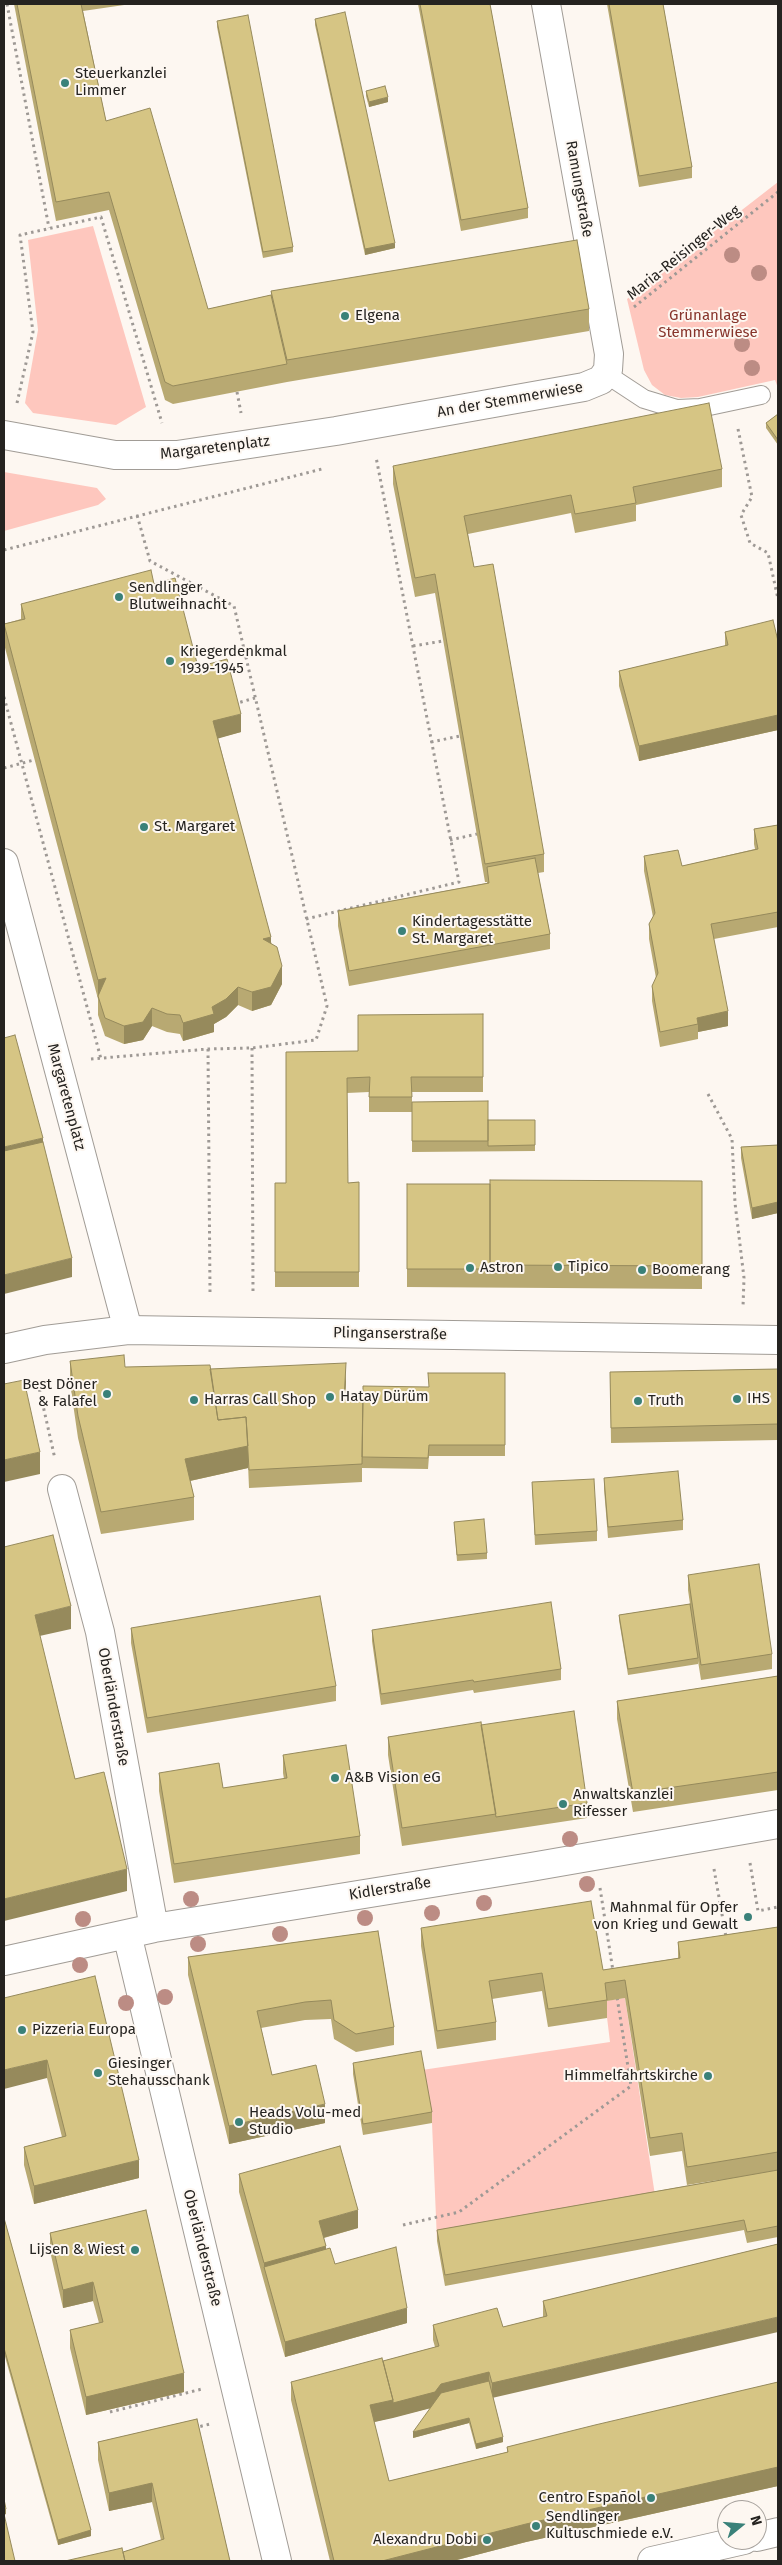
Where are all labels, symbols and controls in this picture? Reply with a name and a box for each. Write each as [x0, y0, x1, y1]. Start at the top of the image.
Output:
place label: Steuerkanzlei Limmer [75, 65, 167, 100]
marker: Steuerkanzlei Limmer [59, 77, 71, 89]
street label: Ramungstraße [562, 139, 596, 239]
street label: Maria-Reisinger-Weg [624, 202, 744, 304]
place label: Elgena [355, 307, 400, 325]
park label: Grünanlage Stemmerwiese [658, 307, 758, 342]
marker: Elgena [339, 310, 351, 322]
street label: An der Stemmerwiese [436, 378, 584, 422]
street label: Margaretenplatz [159, 432, 271, 464]
place label: Sendlinger Blutweihnacht [129, 579, 227, 614]
marker: Sendlinger Blutweihnacht [113, 591, 125, 603]
place label: Kriegerdenkmal 1939-1945 [180, 643, 287, 678]
marker: Kriegerdenkmal 1939-1945 [164, 655, 176, 667]
place label: St. Margaret [154, 818, 235, 836]
marker: St. Margaret [138, 821, 150, 833]
place label: Kindertagesstätte St. Margaret [412, 913, 532, 948]
marker: Kindertagesstätte St. Margaret [396, 925, 408, 937]
street label: Margaretenplatz [43, 1041, 89, 1153]
place label: Tipico [568, 1258, 609, 1276]
place label: Astron [480, 1259, 524, 1277]
marker: Tipico [552, 1261, 564, 1273]
place label: Boomerang [652, 1261, 730, 1279]
marker: Astron [464, 1262, 476, 1274]
marker: Boomerang [636, 1264, 648, 1276]
street label: Plinganserstraße [333, 1324, 447, 1344]
place label: Best Döner & Falafel [22, 1376, 97, 1411]
marker: Best Döner & Falafel [101, 1388, 113, 1400]
place label: Hatay Dürüm [340, 1388, 429, 1406]
place label: IHS [747, 1390, 770, 1408]
place label: Harras Call Shop [204, 1391, 316, 1409]
marker: Hatay Dürüm [324, 1391, 336, 1403]
place label: Truth [648, 1392, 684, 1410]
marker: IHS [731, 1393, 743, 1405]
marker: Harras Call Shop [188, 1394, 200, 1406]
marker: Truth [632, 1395, 644, 1407]
street label: Oberländerstraße [94, 1646, 132, 1768]
place label: A&B Vision eG [345, 1769, 441, 1787]
marker: A&B Vision eG [329, 1772, 341, 1784]
place label: Anwaltskanzlei Rifesser [573, 1786, 673, 1821]
marker: Anwaltskanzlei Rifesser [557, 1798, 569, 1810]
street label: Kidlerstraße [348, 1874, 432, 1904]
place label: Mahnmal für Opfer von Krieg und Gewalt [594, 1899, 738, 1934]
marker: Mahnmal für Opfer von Krieg und Gewalt [742, 1911, 754, 1923]
place label: Pizzeria Europa [32, 2021, 136, 2039]
marker: Pizzeria Europa [16, 2024, 28, 2036]
place label: Giesinger Stehausschank [108, 2055, 210, 2090]
marker: Giesinger Stehausschank [92, 2067, 104, 2079]
place label: Himmelfahrtskirche [564, 2067, 698, 2085]
marker: Himmelfahrtskirche [702, 2070, 714, 2082]
place label: Heads Volu-med Studio [249, 2104, 361, 2139]
marker: Heads Volu-med Studio [233, 2116, 245, 2128]
street label: Oberländerstraße [179, 2188, 225, 2308]
place label: Lijsen & Wiest [29, 2241, 125, 2259]
marker: Lijsen & Wiest [129, 2244, 141, 2256]
place label: Centro Español [539, 2489, 641, 2507]
marker: Centro Español [645, 2492, 657, 2504]
north arrow [717, 2500, 767, 2550]
place label: Sendlinger Kultuschmiede e.V. [546, 2508, 673, 2543]
text: N [746, 2514, 765, 2528]
marker: Sendlinger Kultuschmiede e.V. [530, 2520, 542, 2532]
place label: Alexandru Dobi [373, 2531, 477, 2549]
marker: Alexandru Dobi [481, 2534, 493, 2546]

